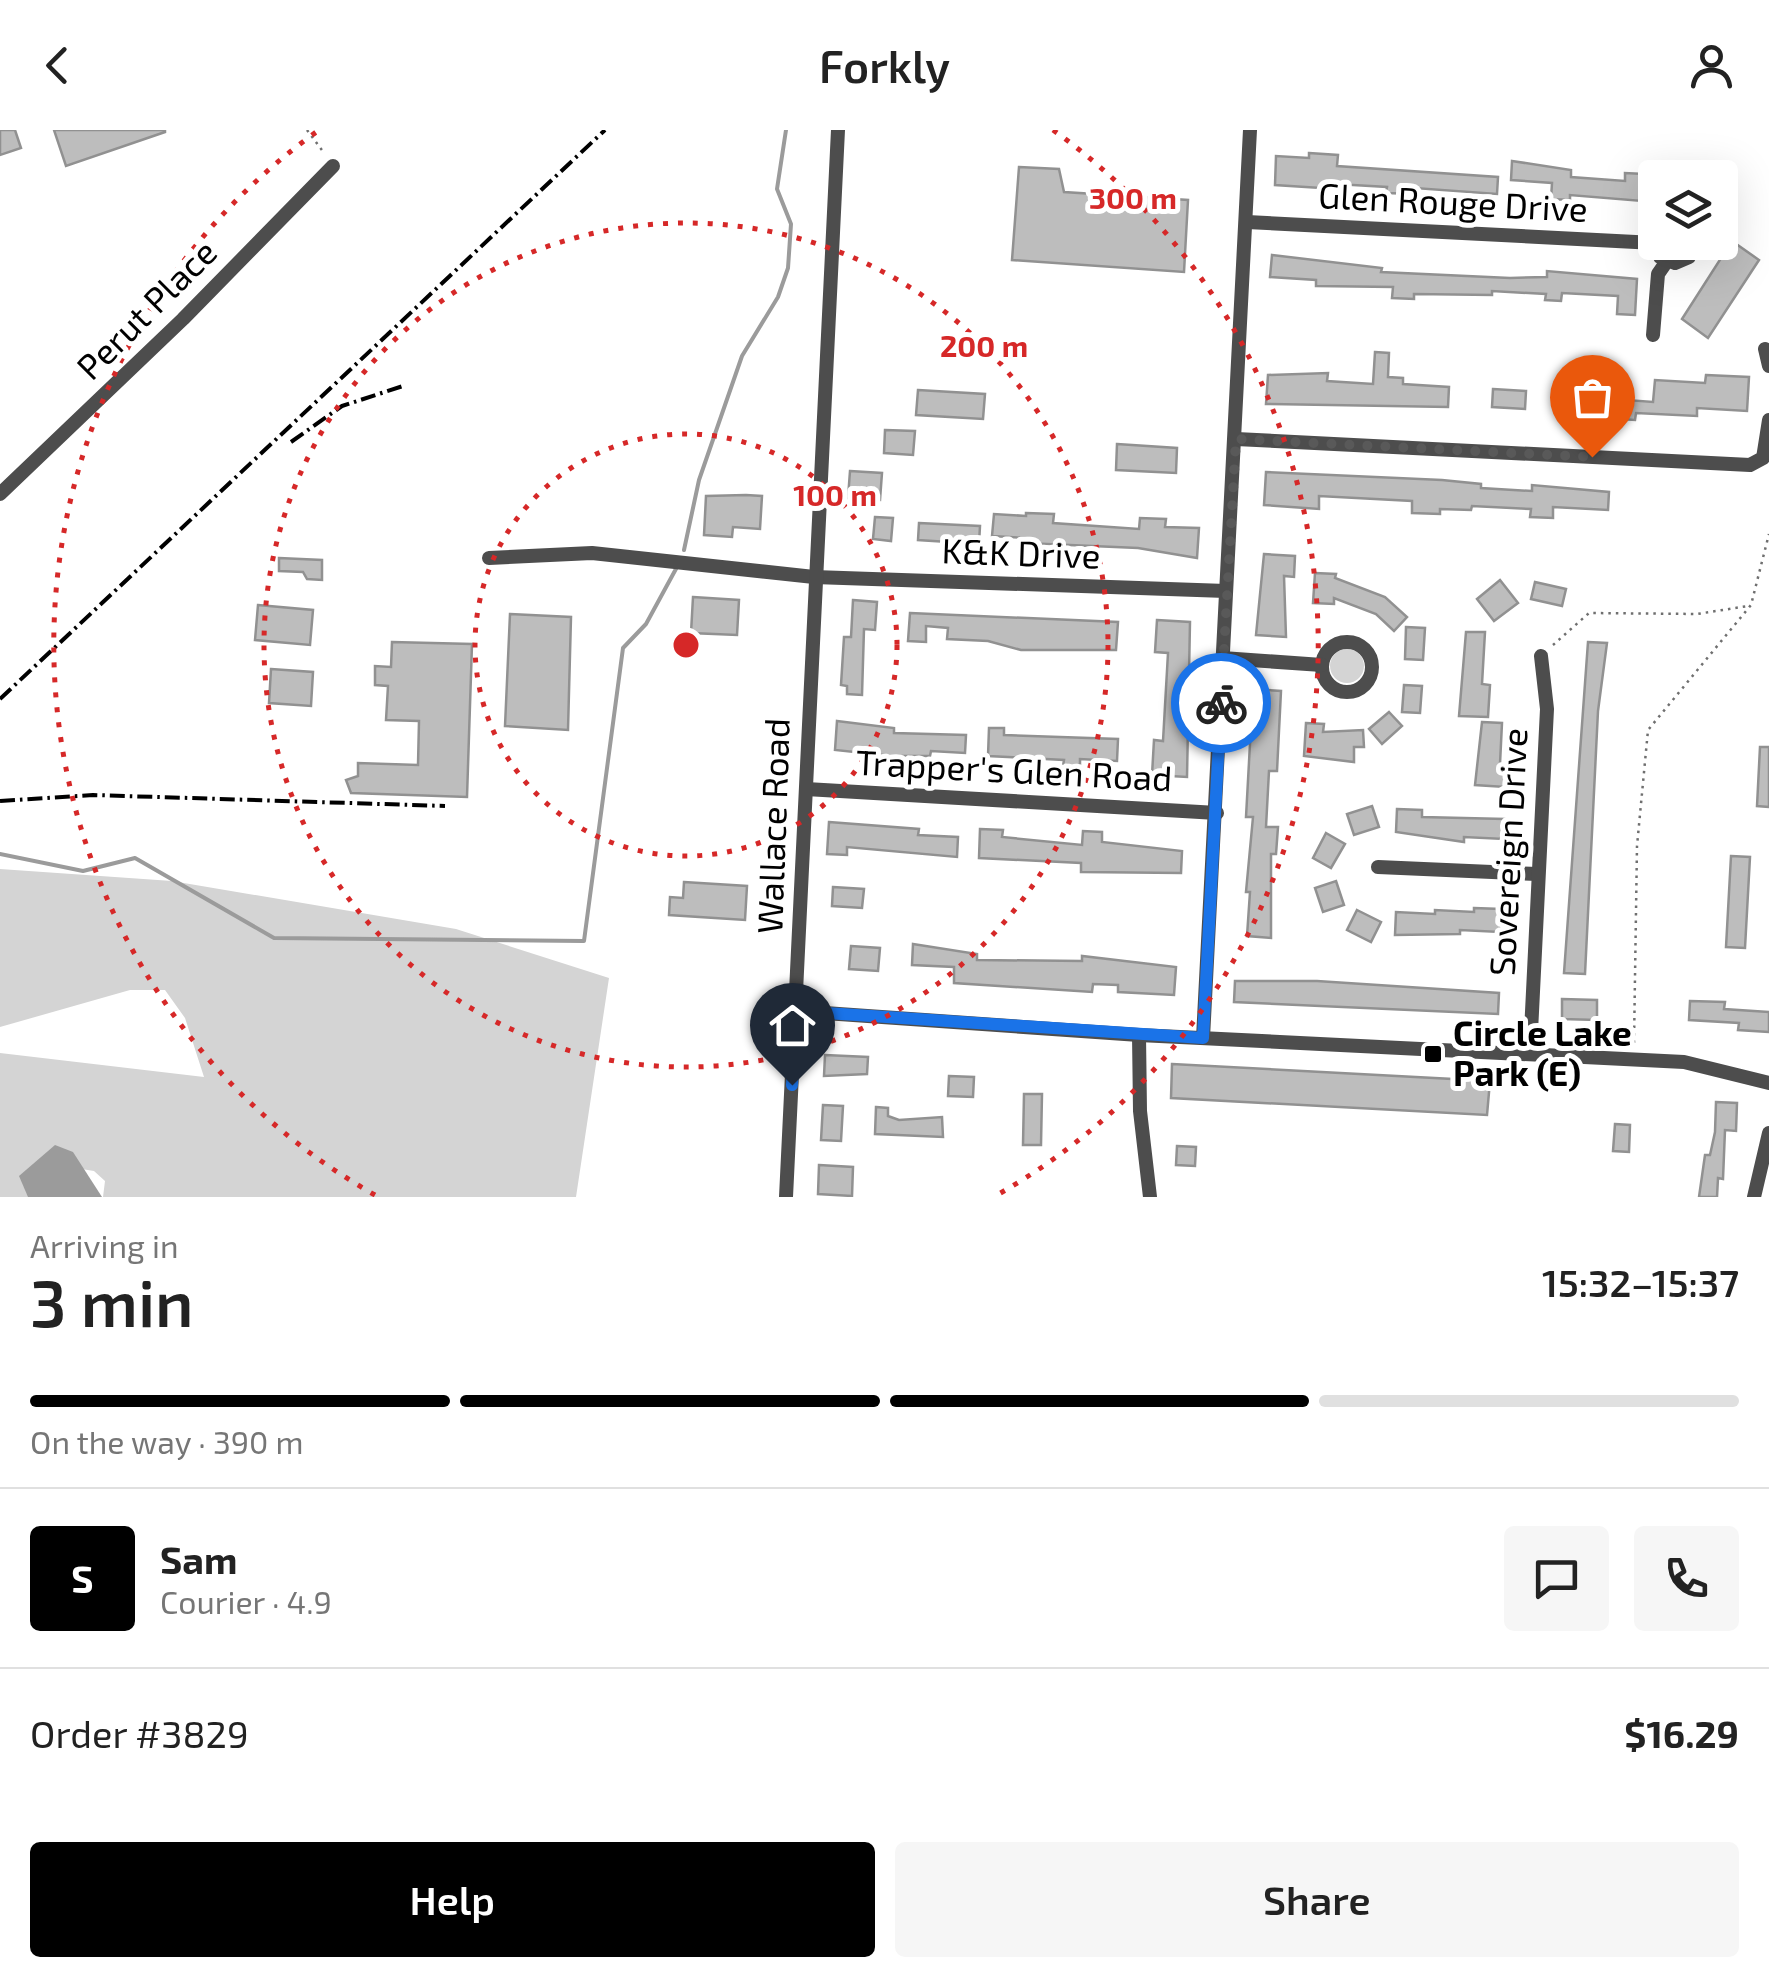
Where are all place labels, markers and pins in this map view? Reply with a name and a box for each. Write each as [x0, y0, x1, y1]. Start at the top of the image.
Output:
pin [1550, 355, 1635, 458]
centre of rings [668, 627, 704, 663]
pin [750, 983, 835, 1086]
place label: Circle Lake Park (E) [1453, 1011, 1632, 1093]
marker: Circle Lake Park (E) [1422, 1043, 1444, 1065]

